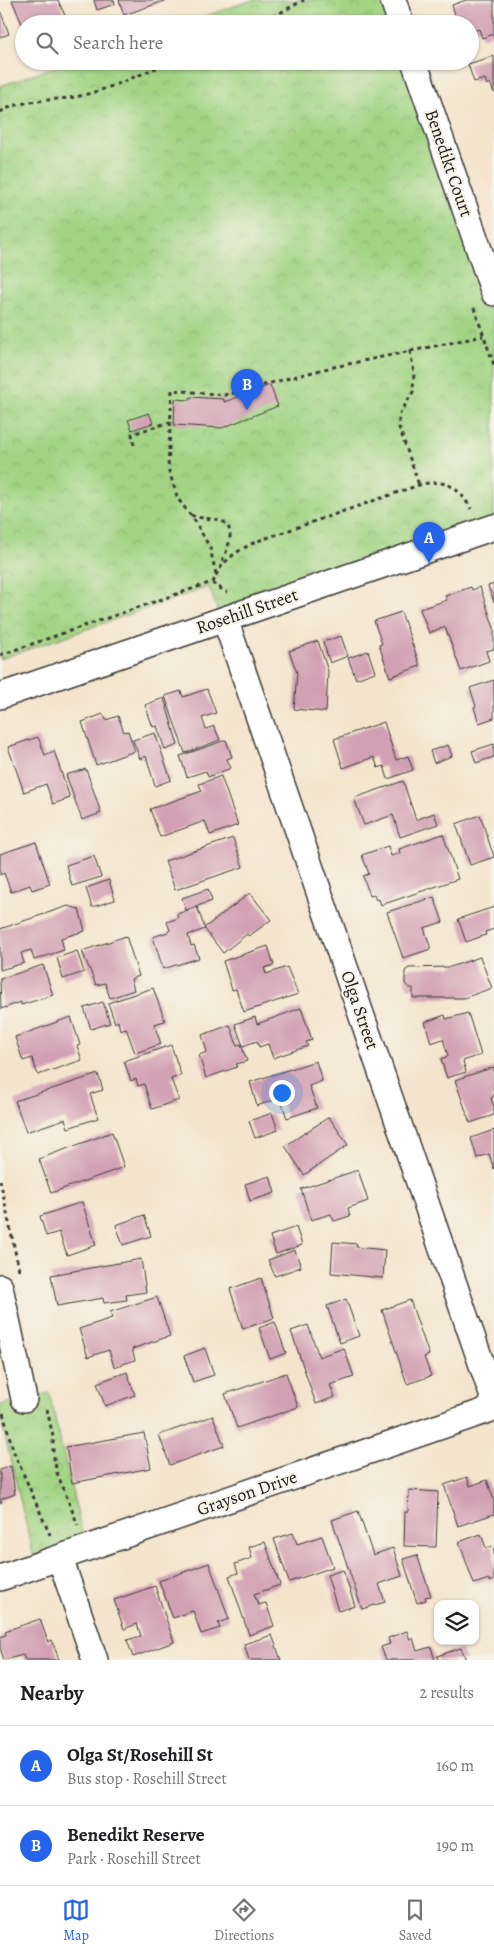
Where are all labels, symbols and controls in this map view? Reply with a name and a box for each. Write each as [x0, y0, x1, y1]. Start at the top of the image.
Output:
search box [15, 15, 479, 70]
icon: search [33, 29, 61, 57]
text: Search here [73, 30, 163, 56]
street label: Benedikt Court [419, 106, 479, 220]
pin: B [231, 369, 263, 410]
pin: A [413, 522, 445, 563]
street label: Rosehill Street [193, 582, 301, 640]
street label: Olga Street [335, 967, 385, 1053]
your location [269, 1080, 295, 1106]
street label: Grayson Drive [194, 1465, 300, 1521]
map controls [434, 1600, 479, 1645]
button: layers [434, 1600, 479, 1645]
text: Nearby [20, 1679, 83, 1707]
text: 2 results [419, 1682, 474, 1704]
text: Olga St/Rosehill St [67, 1742, 213, 1768]
text: A [31, 1755, 41, 1777]
text: 160 m [436, 1755, 474, 1777]
text: Bus stop · Rosehill Street [67, 1768, 227, 1790]
text: Benedikt Reserve [67, 1822, 205, 1848]
text: B [31, 1835, 41, 1857]
text: 190 m [436, 1835, 474, 1857]
text: Park · Rosehill Street [67, 1848, 201, 1870]
tab: Map [62, 1896, 90, 1945]
tab: Directions [214, 1896, 274, 1945]
tab: Saved [399, 1896, 432, 1945]

